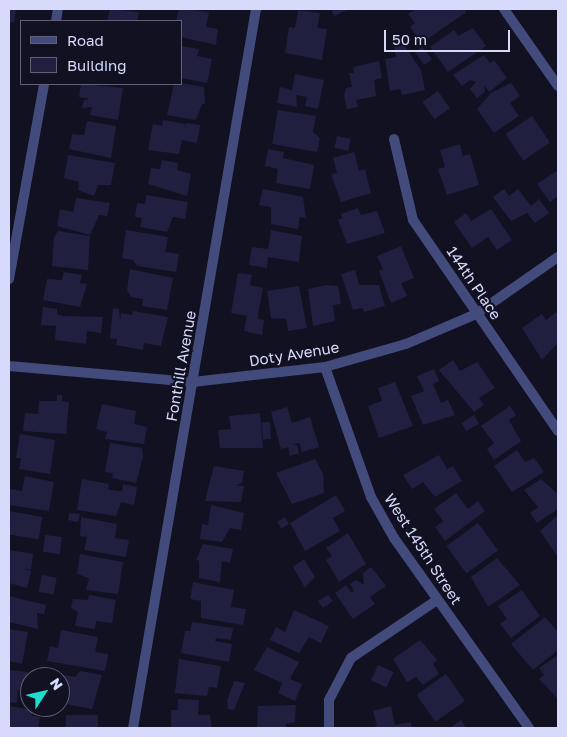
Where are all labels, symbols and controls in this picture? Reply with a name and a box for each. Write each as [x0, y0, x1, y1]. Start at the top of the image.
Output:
legend [20, 20, 182, 85]
scale bar [387, 20, 513, 52]
text: 50 m [392, 30, 427, 48]
text: Road [67, 31, 104, 49]
text: Building [67, 56, 127, 74]
street label: 144th Place [443, 243, 505, 323]
street label: Fonthill Avenue [162, 309, 200, 423]
street label: Doty Avenue [248, 338, 340, 370]
street label: West 145th Street [380, 490, 466, 608]
north arrow [20, 667, 70, 717]
text: N [47, 674, 67, 693]

